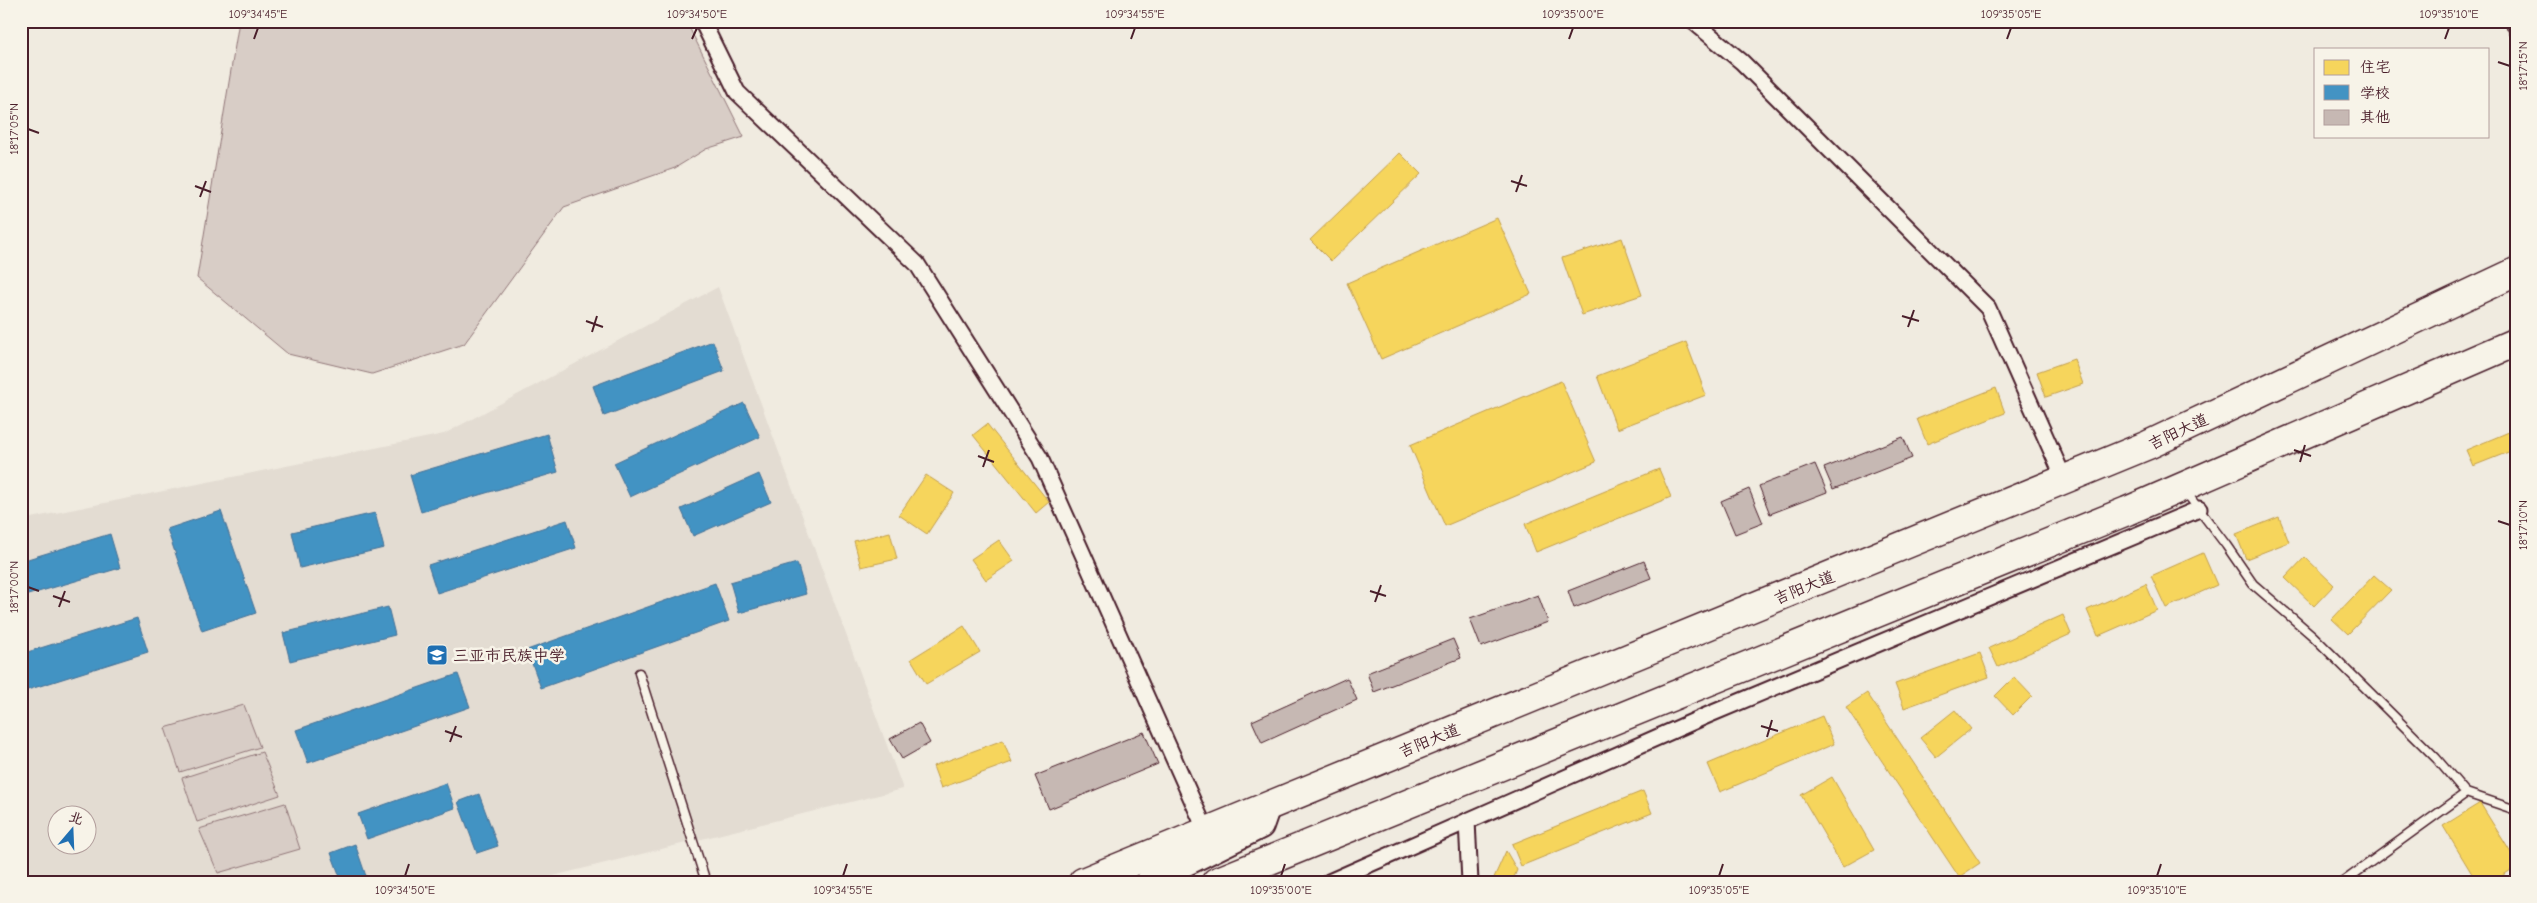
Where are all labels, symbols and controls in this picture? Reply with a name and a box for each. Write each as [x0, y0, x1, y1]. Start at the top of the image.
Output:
text: 109°34'45"E [229, 7, 287, 21]
text: 109°34'50"E [667, 7, 727, 21]
text: 109°34'55"E [1105, 7, 1165, 21]
text: 109°35'00"E [1542, 7, 1604, 21]
text: 109°35'05"E [1981, 7, 2041, 21]
text: 109°35'10"E [2420, 7, 2478, 21]
text: 18°17'15"N [2516, 41, 2530, 91]
legend [2314, 48, 2490, 138]
text: 住宅 [2360, 58, 2390, 76]
text: 学校 [2360, 84, 2390, 102]
text: 18°17'05"N [7, 103, 21, 155]
text: 其他 [2360, 108, 2390, 126]
street label: 吉阳大道 [2146, 410, 2211, 454]
text: 18°17'10"N [2516, 500, 2530, 550]
text: 18°17'00"N [7, 561, 21, 613]
street label: 吉阳大道 [1771, 568, 1837, 608]
school or university icon: 三亚市民族中学 [425, 643, 449, 667]
place label: 三亚市民族中学 [453, 647, 565, 665]
street label: 吉阳大道 [1396, 721, 1462, 761]
north arrow [48, 806, 98, 856]
text: 北 [67, 808, 85, 828]
text: 109°34'50"E [375, 883, 435, 897]
text: 109°34'55"E [813, 883, 873, 897]
text: 109°35'00"E [1250, 883, 1312, 897]
text: 109°35'05"E [1689, 883, 1749, 897]
text: 109°35'10"E [2128, 883, 2186, 897]

